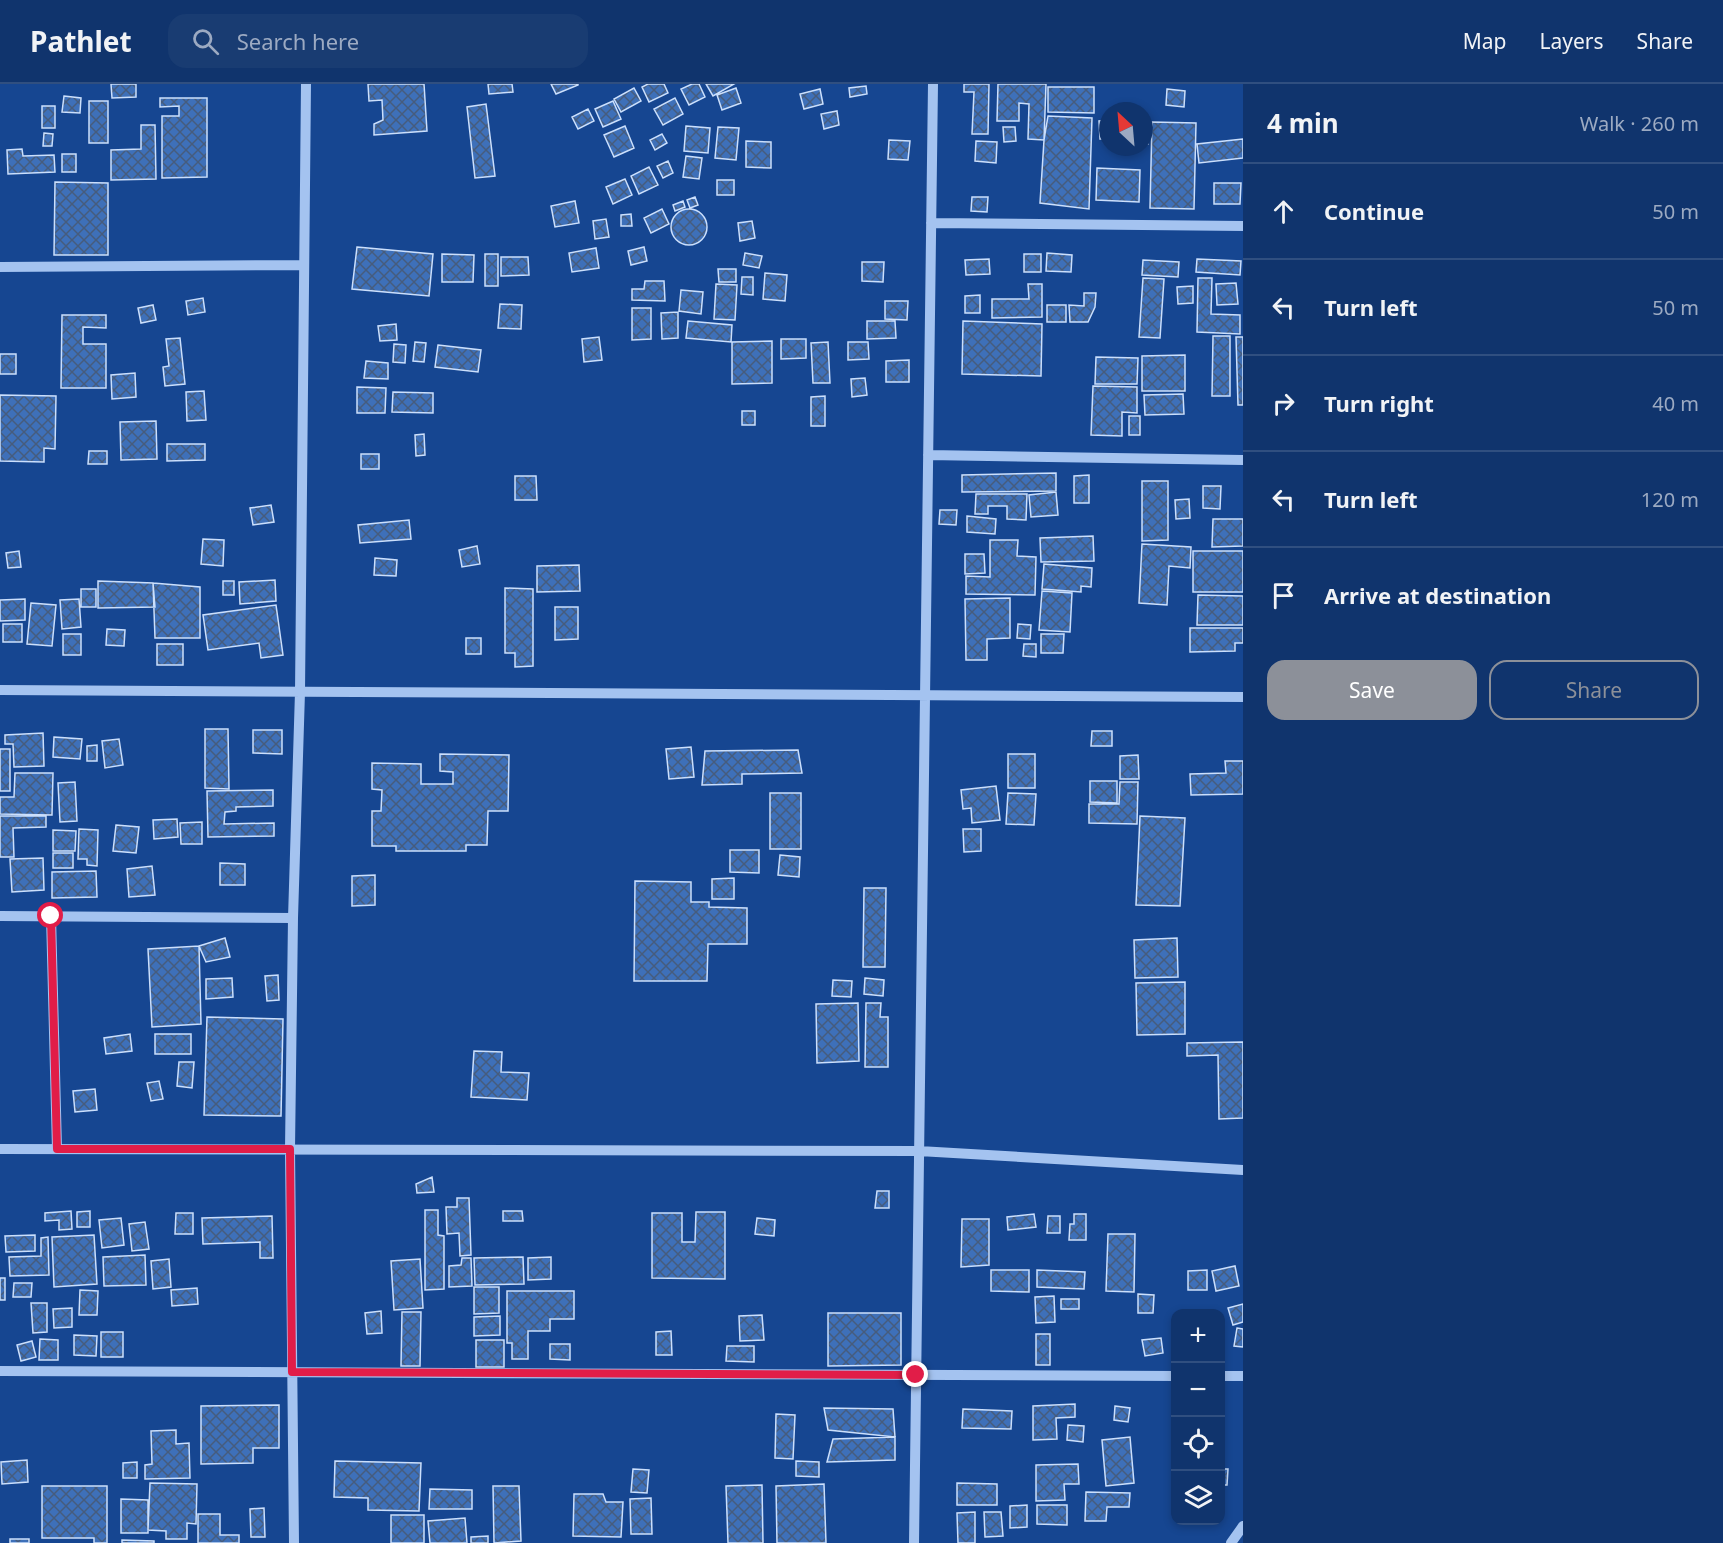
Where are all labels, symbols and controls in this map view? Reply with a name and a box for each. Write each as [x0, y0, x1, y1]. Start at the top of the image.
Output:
search box [168, 14, 588, 68]
text: Pathlet [30, 22, 132, 60]
icon: search [189, 25, 222, 58]
text: Search here [237, 26, 359, 56]
text: Map [1463, 27, 1507, 55]
text: Layers [1540, 27, 1604, 55]
text: Share [1637, 27, 1693, 55]
north arrow [1099, 102, 1153, 156]
text: 4 min [1267, 105, 1339, 141]
text: Walk · 260 m [1580, 110, 1699, 137]
icon: ahead [1267, 195, 1300, 228]
text: Continue [1324, 196, 1424, 226]
text: 50 m [1652, 198, 1699, 225]
icon: left [1267, 291, 1300, 324]
text: Turn left [1324, 292, 1418, 322]
text: 50 m [1652, 294, 1699, 321]
icon: right [1267, 387, 1300, 420]
text: Turn right [1324, 388, 1434, 418]
text: 40 m [1652, 390, 1699, 417]
icon: left [1267, 483, 1300, 516]
text: Turn left [1324, 484, 1418, 514]
text: 120 m [1641, 486, 1699, 513]
icon: arrive [1267, 579, 1300, 612]
text: Arrive at destination [1324, 580, 1551, 610]
button: Save [1267, 660, 1477, 720]
button: Share [1489, 660, 1699, 720]
route start [37, 902, 63, 928]
map controls [1171, 1309, 1225, 1525]
button: + [1171, 1309, 1225, 1363]
route end [902, 1361, 928, 1387]
button: − [1171, 1363, 1225, 1417]
button: locate [1171, 1417, 1225, 1471]
button: layers [1171, 1471, 1225, 1525]

